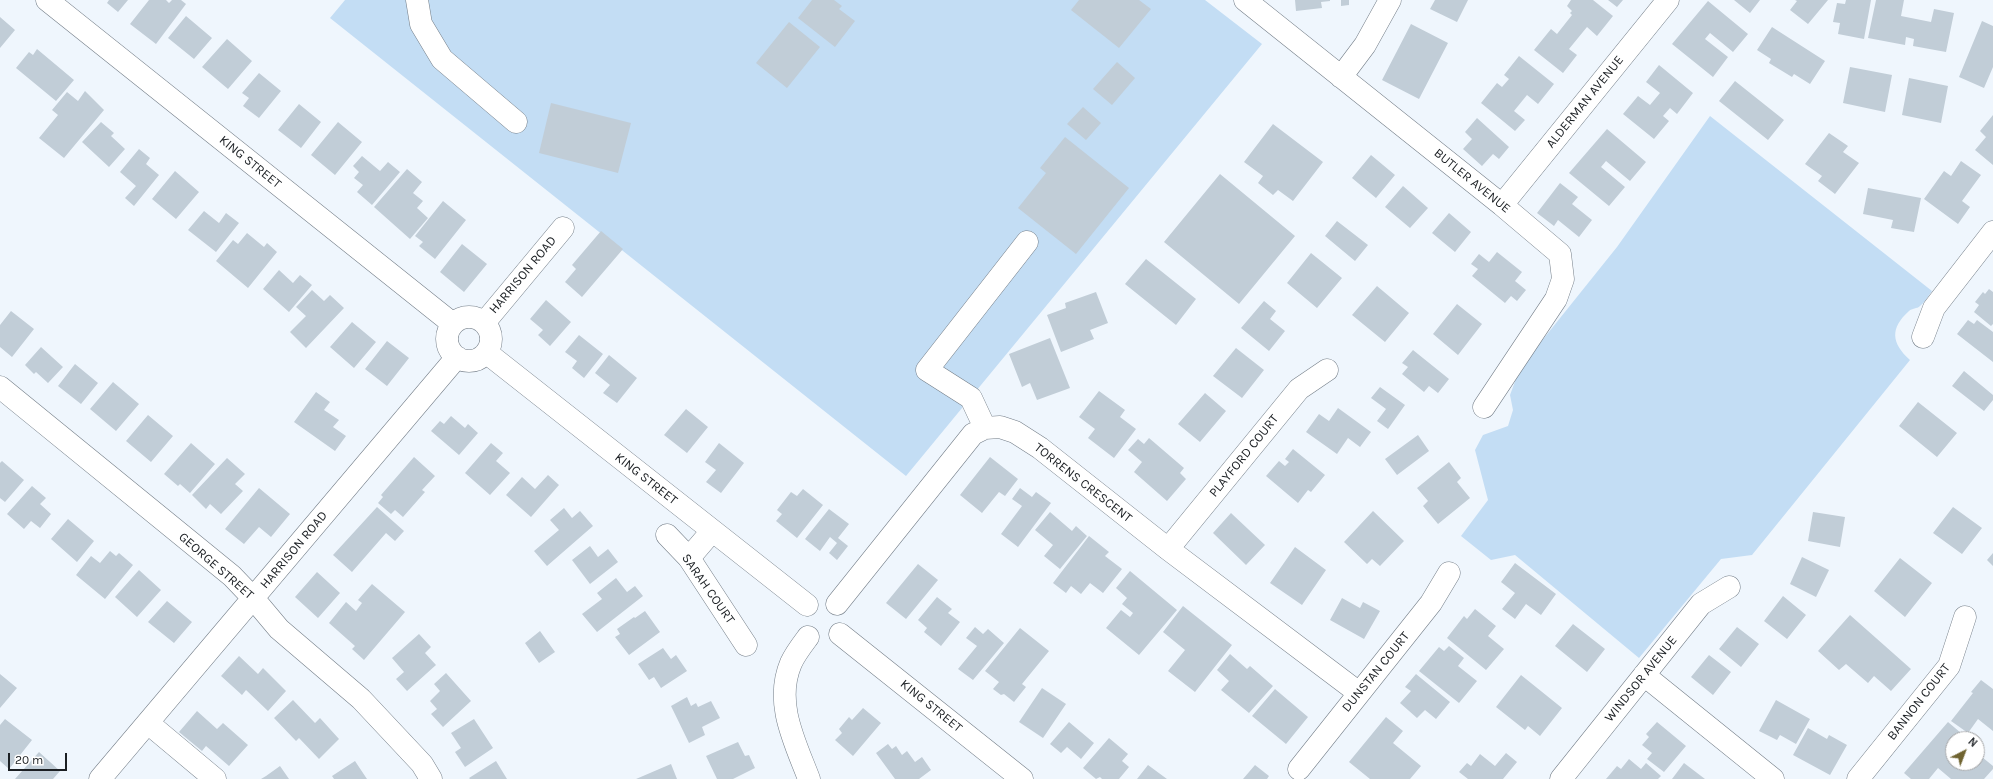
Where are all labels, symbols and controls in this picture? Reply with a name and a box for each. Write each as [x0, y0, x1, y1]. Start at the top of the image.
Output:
street label: ALDERMAN AVENUE [1543, 53, 1627, 151]
street label: KING STREET [216, 132, 284, 192]
street label: BUTLER AVENUE [1431, 145, 1513, 217]
street label: HARRISON ROAD [486, 233, 560, 317]
street label: PLAYFORD COURT [1206, 412, 1282, 500]
street label: TORRENS CRESCENT [1031, 440, 1135, 526]
street label: KING STREET [612, 450, 680, 508]
street label: HARRISON ROAD [257, 508, 331, 592]
street label: GEORGE STREET [175, 529, 257, 603]
street label: SARAH COURT [678, 551, 738, 627]
street label: DUNSTAN COURT [1339, 629, 1413, 715]
street label: WINDSOR AVENUE [1601, 633, 1681, 725]
street label: BANNON COURT [1884, 661, 1954, 743]
street label: KING STREET [897, 676, 965, 736]
north arrow [1945, 731, 1985, 771]
text: N [1965, 735, 1980, 750]
scale bar [10, 745, 69, 771]
text: 20 m [15, 753, 43, 767]

